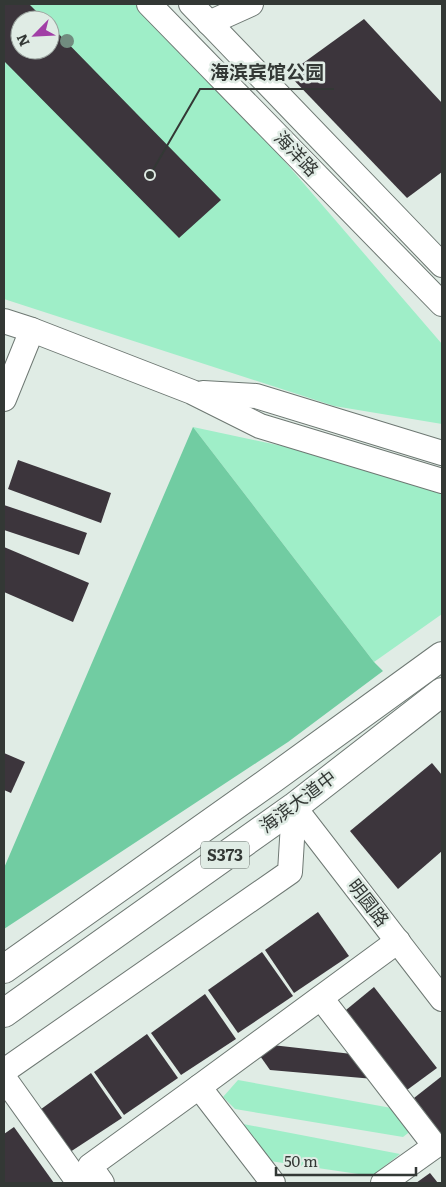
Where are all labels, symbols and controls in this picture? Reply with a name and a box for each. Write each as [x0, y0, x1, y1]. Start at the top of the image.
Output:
north arrow [10, 10, 60, 60]
text: N [11, 31, 34, 50]
callout: 海滨宾馆公园 [200, 55, 334, 89]
text: 海滨宾馆公园 [210, 57, 324, 85]
street label: 海洋路 [269, 124, 326, 182]
street label: 海滨大道中 [253, 763, 341, 839]
road number: S373 [201, 842, 249, 868]
street label: 明圆路 [342, 872, 396, 932]
scale bar [276, 1144, 416, 1176]
text: 50 m [284, 1149, 318, 1172]

